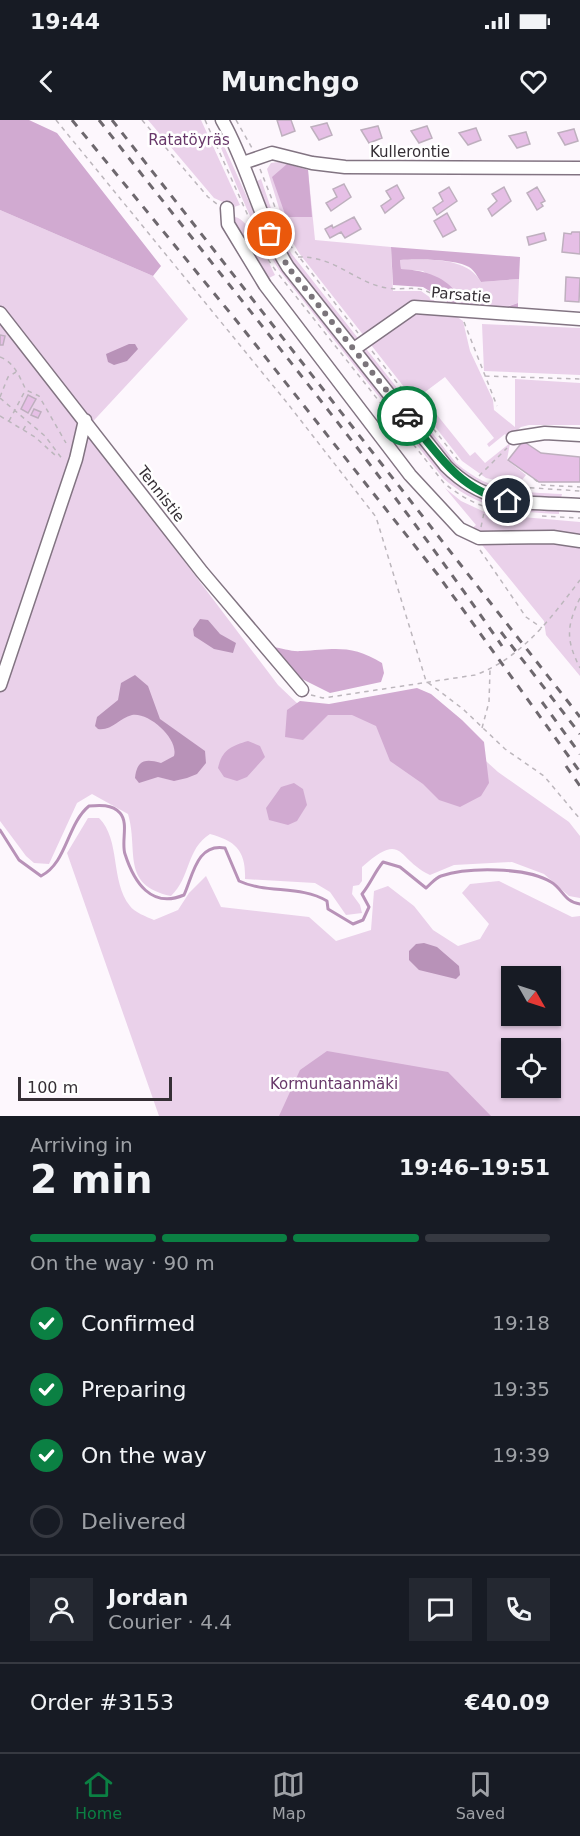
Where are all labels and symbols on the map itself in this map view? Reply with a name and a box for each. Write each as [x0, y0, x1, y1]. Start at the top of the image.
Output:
park label: Ratatöyräs [148, 131, 230, 149]
street label: Kullerontie [370, 143, 450, 161]
pin [244, 208, 295, 259]
street label: Parsatie [430, 283, 492, 307]
courier [377, 386, 437, 446]
street label: Tennistie [133, 462, 188, 526]
pin [482, 475, 533, 526]
north arrow [501, 966, 561, 1026]
scale bar [18, 1074, 172, 1102]
park label: Kormuntaanmäki [270, 1075, 398, 1093]

